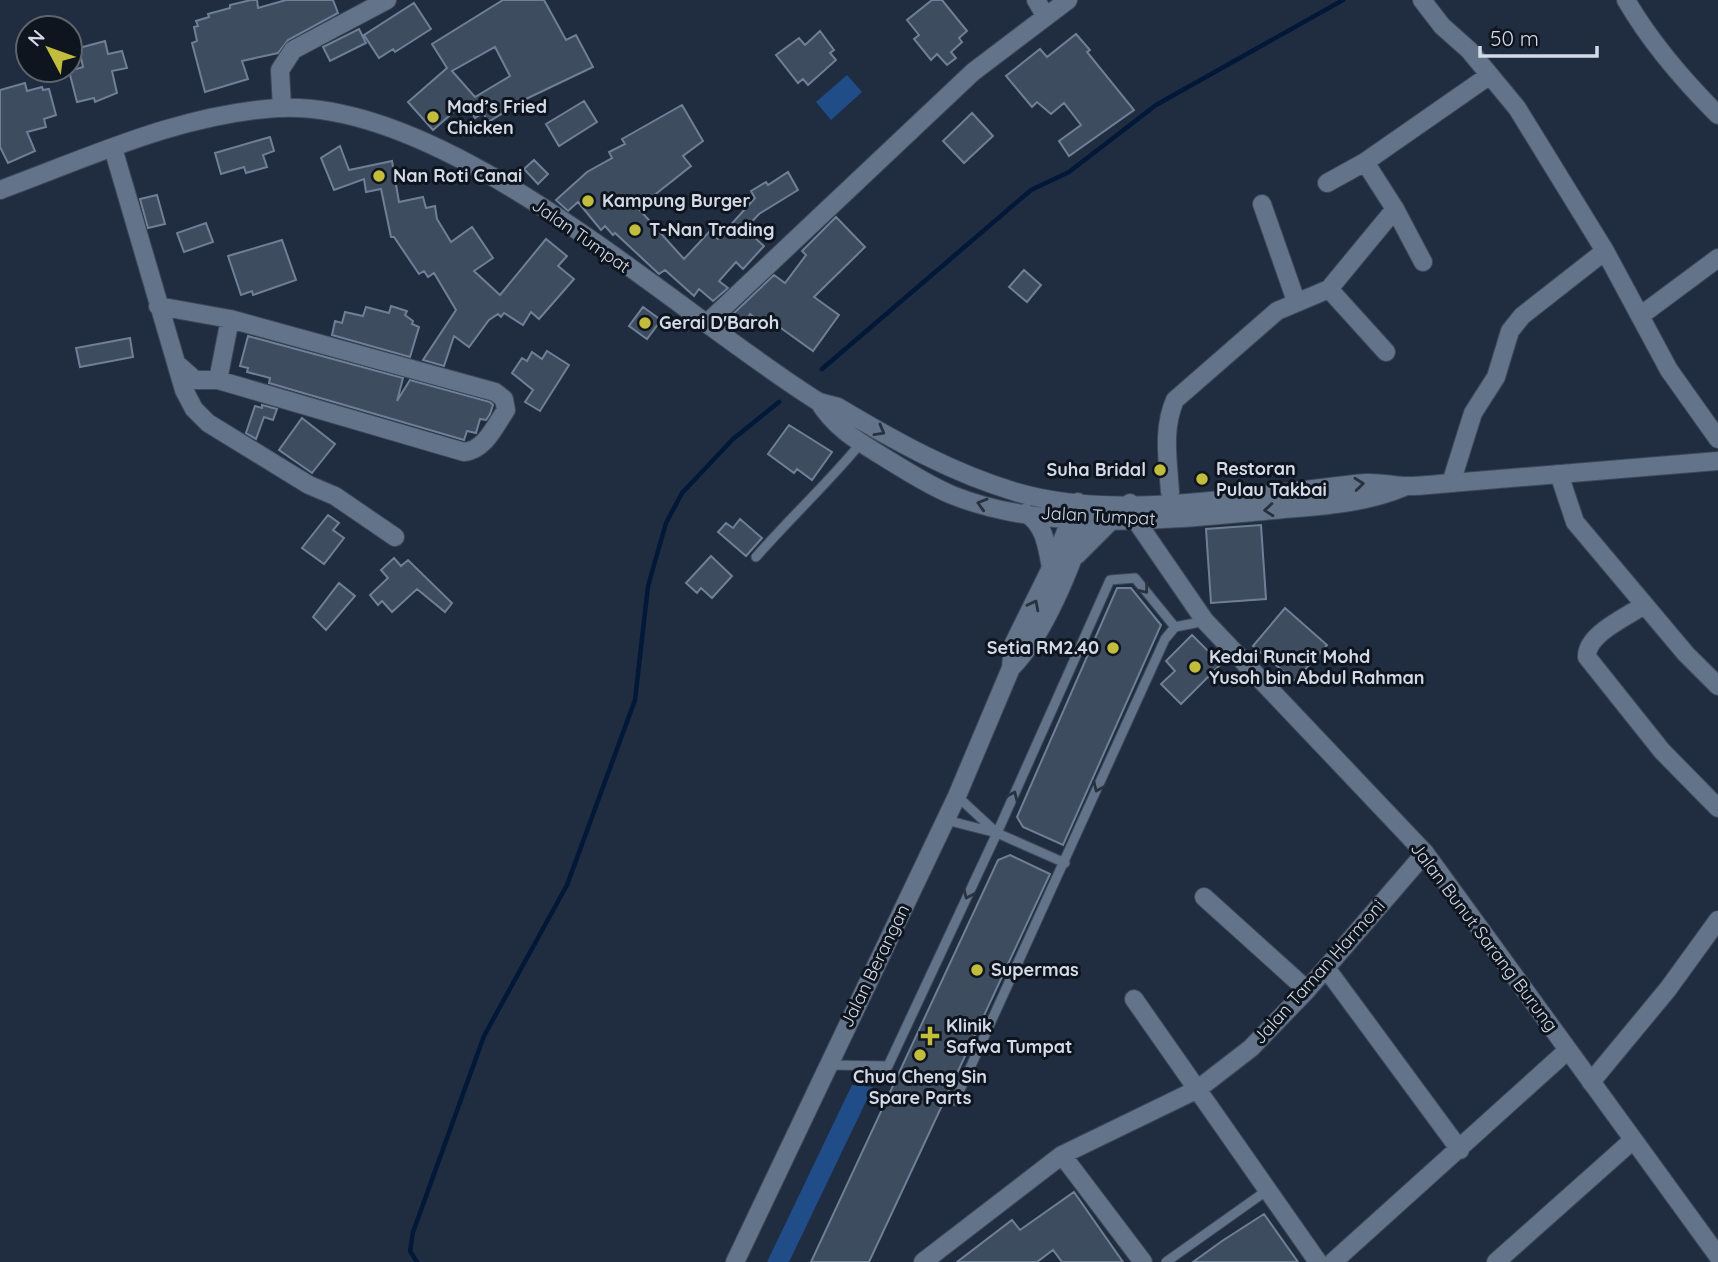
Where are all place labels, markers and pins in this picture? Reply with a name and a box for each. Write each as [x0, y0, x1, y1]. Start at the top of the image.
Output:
place label: Mad’s Fried Chicken [447, 95, 547, 139]
marker: Mad’s Fried Chicken [425, 109, 441, 125]
place label: Nan Roti Canai [393, 164, 522, 187]
marker: Nan Roti Canai [371, 168, 387, 184]
place label: Kampung Burger [602, 189, 750, 212]
marker: Kampung Burger [580, 193, 596, 209]
place label: T-Nan Trading [649, 218, 775, 241]
marker: T-Nan Trading [627, 222, 643, 238]
place label: Gerai D'Baroh [659, 311, 779, 334]
marker: Gerai D'Baroh [637, 315, 653, 331]
place label: Restoran Pulau Takbai [1216, 457, 1327, 501]
place label: Suha Bridal [1046, 458, 1146, 481]
marker: Suha Bridal [1152, 462, 1168, 478]
marker: Restoran Pulau Takbai [1194, 471, 1210, 487]
place label: Setia RM2.40 [987, 636, 1099, 659]
marker: Setia RM2.40 [1105, 640, 1121, 656]
place label: Kedai Runcit Mohd Yusoh bin Abdul Rahman [1209, 645, 1425, 689]
marker: Kedai Runcit Mohd Yusoh bin Abdul Rahman [1187, 659, 1203, 675]
place label: Supermas [991, 958, 1079, 981]
marker: Supermas [969, 962, 985, 978]
place label: Klinik Safwa Tumpat [946, 1014, 1072, 1058]
marker: Klinik Safwa Tumpat [920, 1026, 940, 1046]
marker: Chua Cheng Sin Spare Parts [912, 1047, 928, 1063]
place label: Chua Cheng Sin Spare Parts [853, 1065, 987, 1109]

